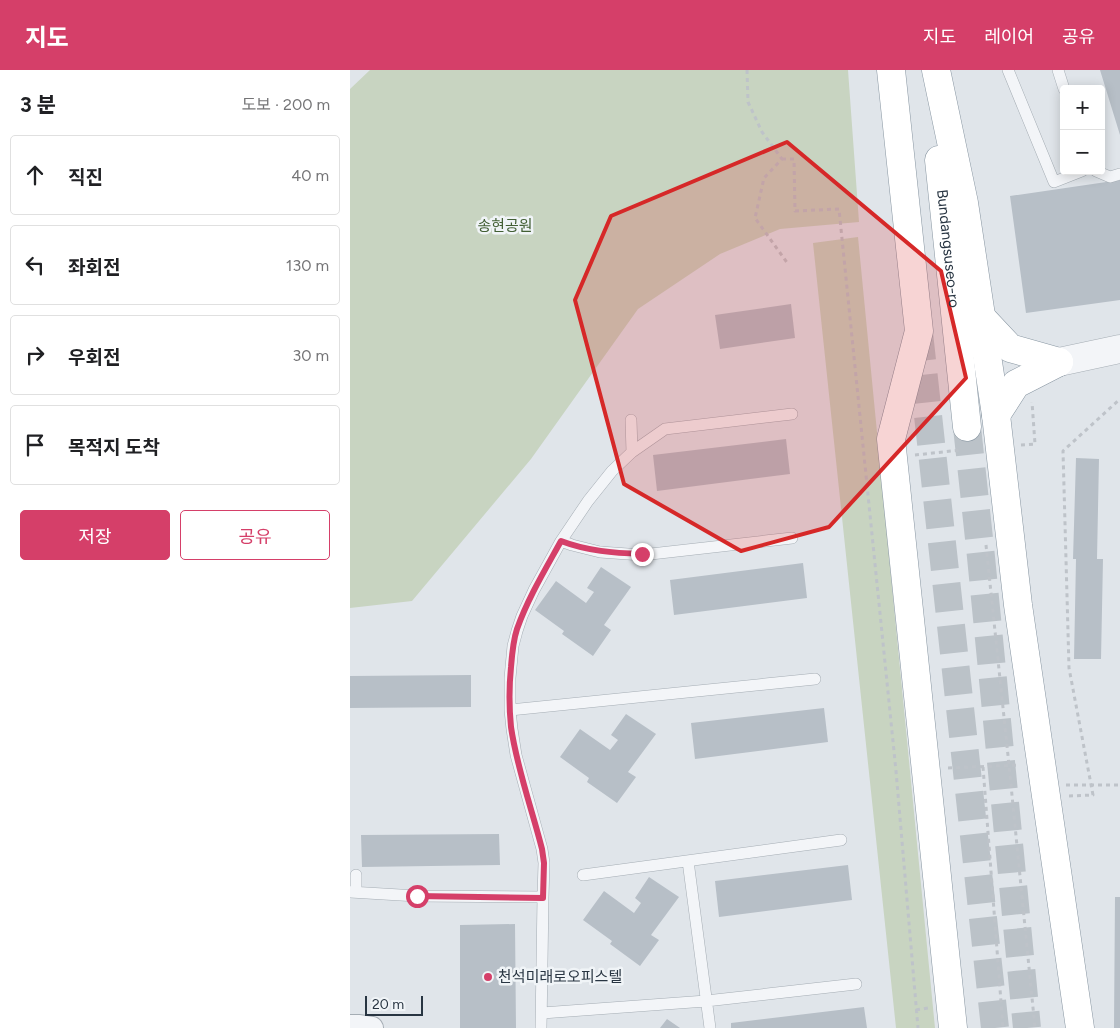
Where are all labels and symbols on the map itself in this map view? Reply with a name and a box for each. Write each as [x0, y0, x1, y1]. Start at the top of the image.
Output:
street label: Bundangsuseo-ro [933, 188, 963, 309]
park label: 송현공원 [477, 217, 533, 235]
route end [631, 543, 654, 566]
route start [406, 885, 429, 908]
place label: 천석미래로오피스텔 [498, 968, 622, 986]
marker: 천석미래로오피스텔 [482, 971, 494, 983]
scale bar [365, 993, 422, 1016]

